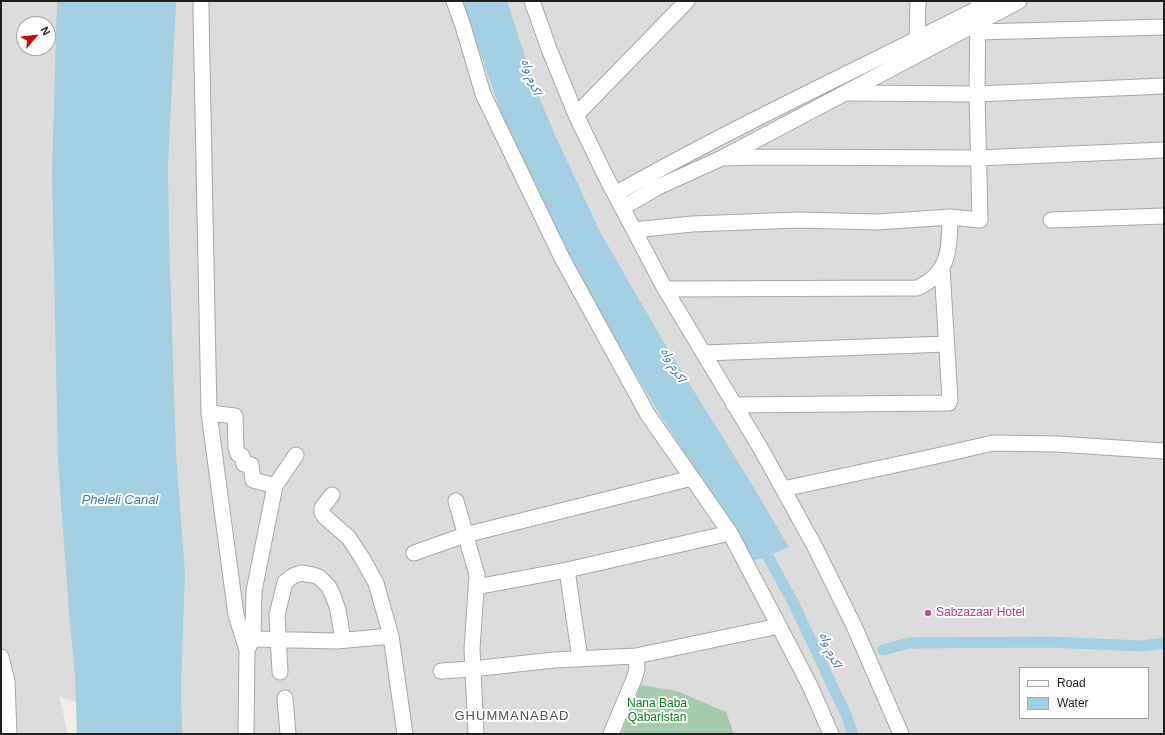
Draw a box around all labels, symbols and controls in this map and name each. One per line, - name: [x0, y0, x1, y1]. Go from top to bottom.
- north arrow: [16, 16, 56, 56]
- text: N: [39, 25, 53, 37]
- water label: اکرم واہ: [517, 57, 545, 97]
- water label: اکرم واہ: [657, 345, 689, 385]
- water label: Pheleli Canal: [82, 492, 158, 508]
- place label: Sabzazaar Hotel: [936, 606, 1025, 620]
- marker: Sabzazaar Hotel: [923, 608, 933, 618]
- water label: اکرم واہ: [815, 630, 845, 670]
- legend: [1019, 667, 1149, 719]
- text: Road: [1057, 676, 1086, 690]
- text: Water: [1057, 696, 1089, 710]
- park label: Nana Baba Qabaristan: [627, 697, 687, 725]
- district label: GHUMMANABAD: [454, 708, 570, 724]

